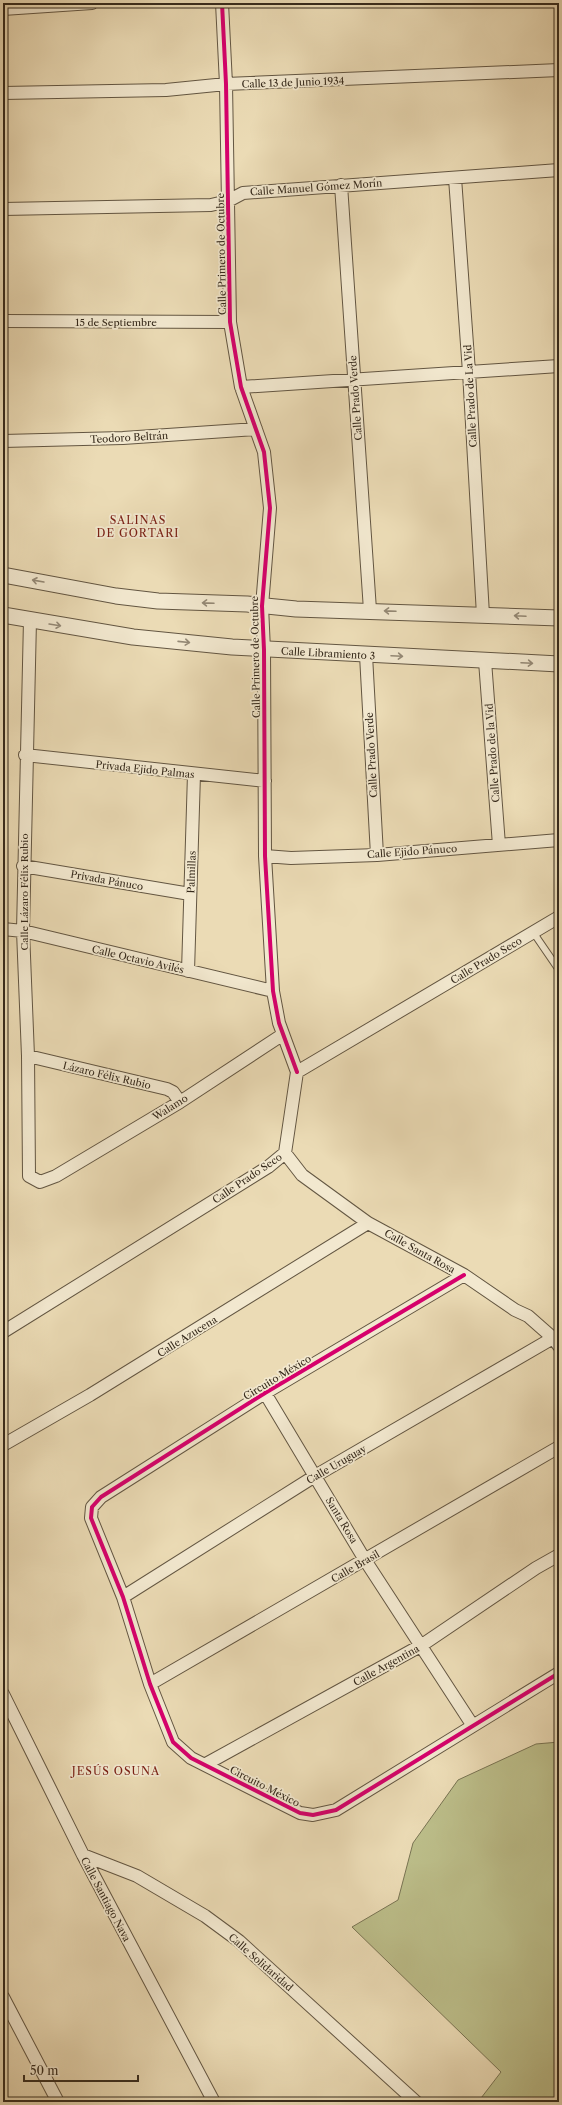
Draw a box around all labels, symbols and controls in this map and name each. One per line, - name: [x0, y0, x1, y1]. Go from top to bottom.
- street label: Calle 13 de Junio 1934: [241, 74, 345, 91]
- street label: Calle Manuel Gómez Morín: [249, 176, 383, 199]
- street label: Calle Primero de Octubre: [214, 192, 229, 315]
- street label: 15 de Septiembre: [75, 316, 157, 329]
- street label: Calle Prado de La Vid: [461, 344, 480, 448]
- street label: Calle Prado Verde: [346, 355, 365, 441]
- street label: Teodoro Beltrán: [90, 429, 169, 446]
- district label: SALINAS DE GORTARI: [97, 513, 179, 540]
- one-way arrow: [32, 577, 45, 585]
- street label: Calle Primero de Octubre: [248, 595, 263, 718]
- one-way arrow: [202, 599, 215, 606]
- one-way arrow: [384, 607, 397, 615]
- one-way arrow: [514, 613, 527, 620]
- one-way arrow: [48, 621, 61, 629]
- one-way arrow: [177, 639, 190, 646]
- street label: Calle Libramiento 3: [281, 645, 375, 662]
- one-way arrow: [390, 653, 403, 660]
- one-way arrow: [520, 659, 533, 667]
- street label: Calle Prado de la Vid: [483, 703, 502, 803]
- street label: Calle Prado Verde: [363, 712, 380, 798]
- street label: Privada Ejido Palmas: [95, 758, 195, 781]
- street label: Calle Lázaro Félix Rubio: [18, 833, 31, 951]
- street label: Calle Ejido Pánuco: [366, 842, 458, 861]
- street label: Palmillas: [184, 850, 199, 894]
- street label: Privada Pánuco: [70, 868, 144, 893]
- street label: Calle Prado Seco: [448, 934, 524, 987]
- street label: Calle Octavio Avilés: [90, 943, 185, 976]
- street label: Lázaro Félix Rubio: [62, 1059, 152, 1092]
- street label: Walamo: [149, 1092, 190, 1124]
- street label: Calle Prado Seco: [210, 1150, 285, 1206]
- street label: Calle Santa Rosa: [382, 1227, 458, 1277]
- street label: Calle Azucena: [155, 1313, 220, 1360]
- street label: Circuito México: [241, 1352, 314, 1403]
- street label: Calle Uruguay: [304, 1442, 369, 1487]
- street label: Santa Rosa: [323, 1495, 361, 1546]
- street label: Calle Brasil: [329, 1547, 382, 1586]
- street label: Calle Argentina: [351, 1642, 422, 1689]
- street label: Circuito México: [228, 1763, 302, 1810]
- district label: JESÚS OSUNA: [70, 1764, 160, 1778]
- street label: Calle Santiago Nava: [78, 1855, 134, 1944]
- street label: Calle Solidaridad: [226, 1931, 296, 1994]
- scale bar: [24, 2057, 138, 2083]
- text: 50 m: [30, 2063, 59, 2078]

